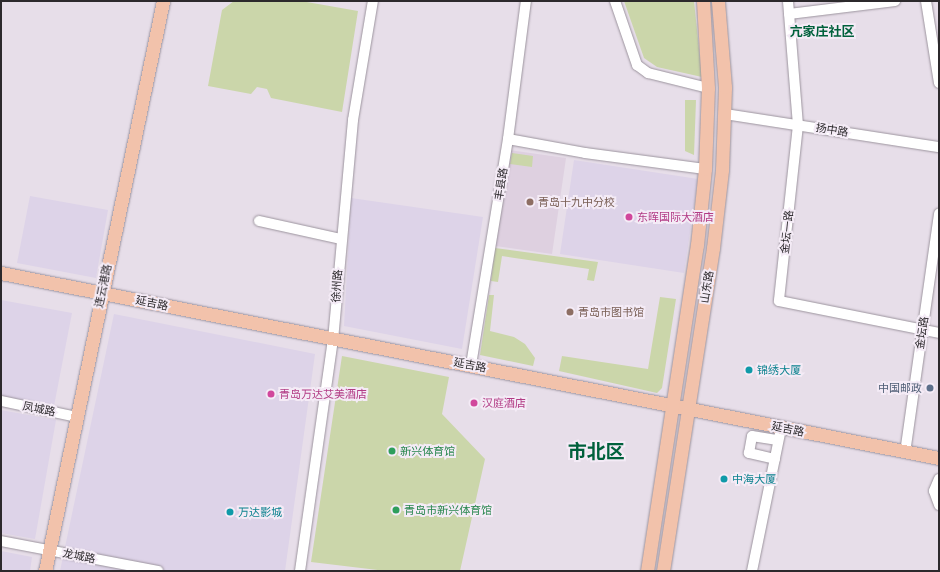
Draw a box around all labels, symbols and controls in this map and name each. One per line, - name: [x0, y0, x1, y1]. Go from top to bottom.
- district label: 亢家庄社区: [790, 23, 854, 39]
- street label: 扬中路: [815, 121, 849, 139]
- street label: 丰县路: [492, 167, 510, 201]
- place label: 青岛十九中分校: [538, 195, 615, 209]
- marker: 青岛十九中分校: [525, 197, 535, 207]
- street label: 金坛一路: [778, 209, 796, 255]
- place label: 东晖国际大酒店: [637, 210, 714, 224]
- marker: 东晖国际大酒店: [624, 212, 634, 222]
- street label: 连云港路: [92, 263, 114, 309]
- street label: 徐州路: [329, 269, 345, 303]
- street label: 山东路: [698, 270, 716, 304]
- street label: 延吉路: [134, 293, 170, 313]
- place label: 青岛市图书馆: [578, 305, 644, 319]
- marker: 青岛市图书馆: [565, 307, 575, 317]
- street label: 金坛路: [913, 316, 931, 350]
- street label: 延吉路: [453, 355, 487, 375]
- place label: 锦绣大厦: [757, 363, 801, 377]
- marker: 锦绣大厦: [744, 365, 754, 375]
- place label: 中国邮政: [878, 381, 922, 395]
- marker: 中国邮政: [925, 383, 935, 393]
- place label: 青岛万达艾美酒店: [279, 387, 367, 401]
- marker: 青岛万达艾美酒店: [266, 389, 276, 399]
- place label: 汉庭酒店: [482, 396, 526, 410]
- marker: 汉庭酒店: [469, 398, 479, 408]
- street label: 凤城路: [22, 399, 56, 419]
- street label: 延吉路: [770, 419, 806, 439]
- district label: 市北区: [568, 440, 624, 462]
- place label: 新兴体育馆: [400, 444, 455, 458]
- marker: 新兴体育馆: [387, 446, 397, 456]
- place label: 中海大厦: [732, 472, 776, 486]
- marker: 中海大厦: [719, 474, 729, 484]
- place label: 青岛市新兴体育馆: [404, 503, 492, 517]
- place label: 万达影城: [238, 505, 282, 519]
- marker: 青岛市新兴体育馆: [391, 505, 401, 515]
- marker: 万达影城: [225, 507, 235, 517]
- street label: 龙城路: [62, 546, 96, 566]

